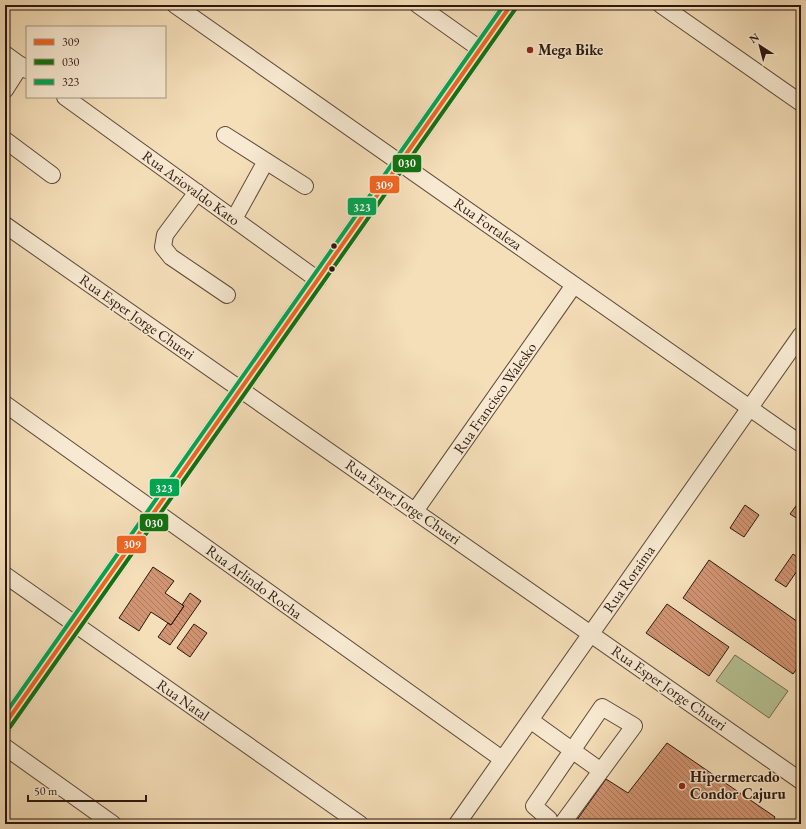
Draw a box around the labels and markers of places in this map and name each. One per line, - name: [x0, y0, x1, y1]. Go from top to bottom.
- place label: Mega Bike: [538, 40, 603, 59]
- marker: Mega Bike: [525, 45, 535, 55]
- unlabelled marker: [329, 241, 339, 251]
- unlabelled marker: [327, 264, 337, 274]
- place label: Hipermercado Condor Cajuru: [690, 767, 786, 803]
- marker: Hipermercado Condor Cajuru: [677, 781, 687, 791]

